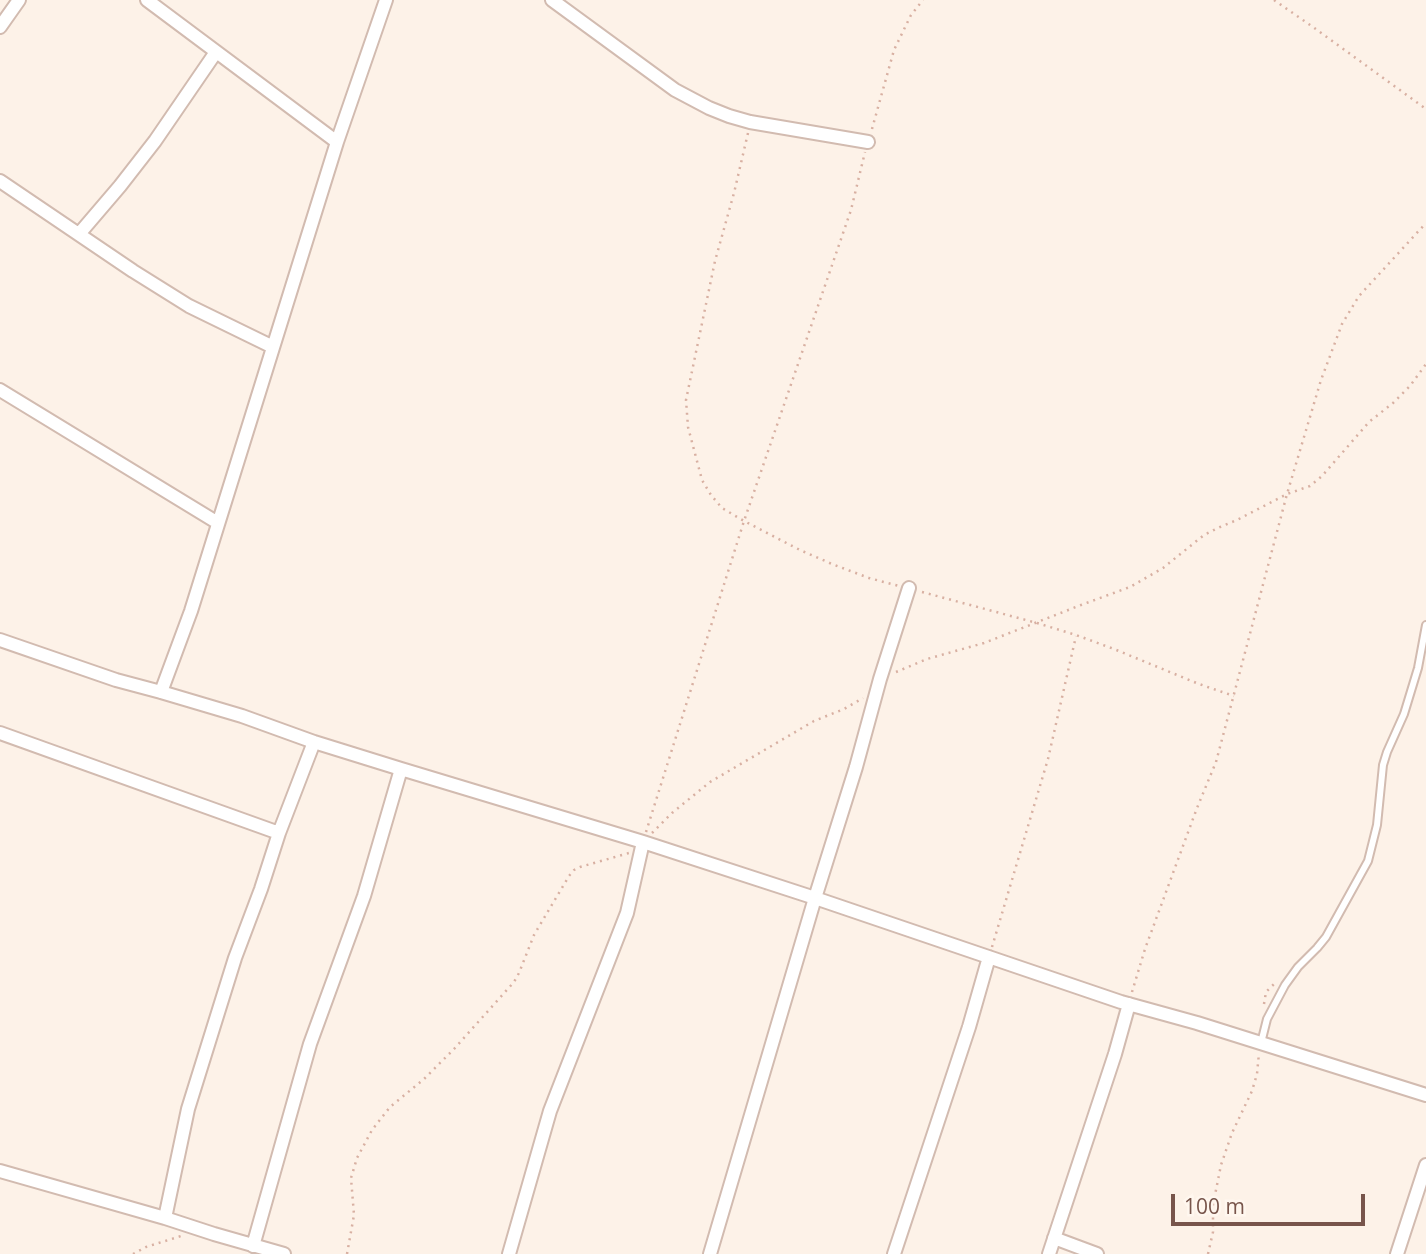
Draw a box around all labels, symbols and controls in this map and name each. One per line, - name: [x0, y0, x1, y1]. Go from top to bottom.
- scale bar: [1174, 1180, 1368, 1224]
- text: 100 m: [1184, 1192, 1245, 1220]

